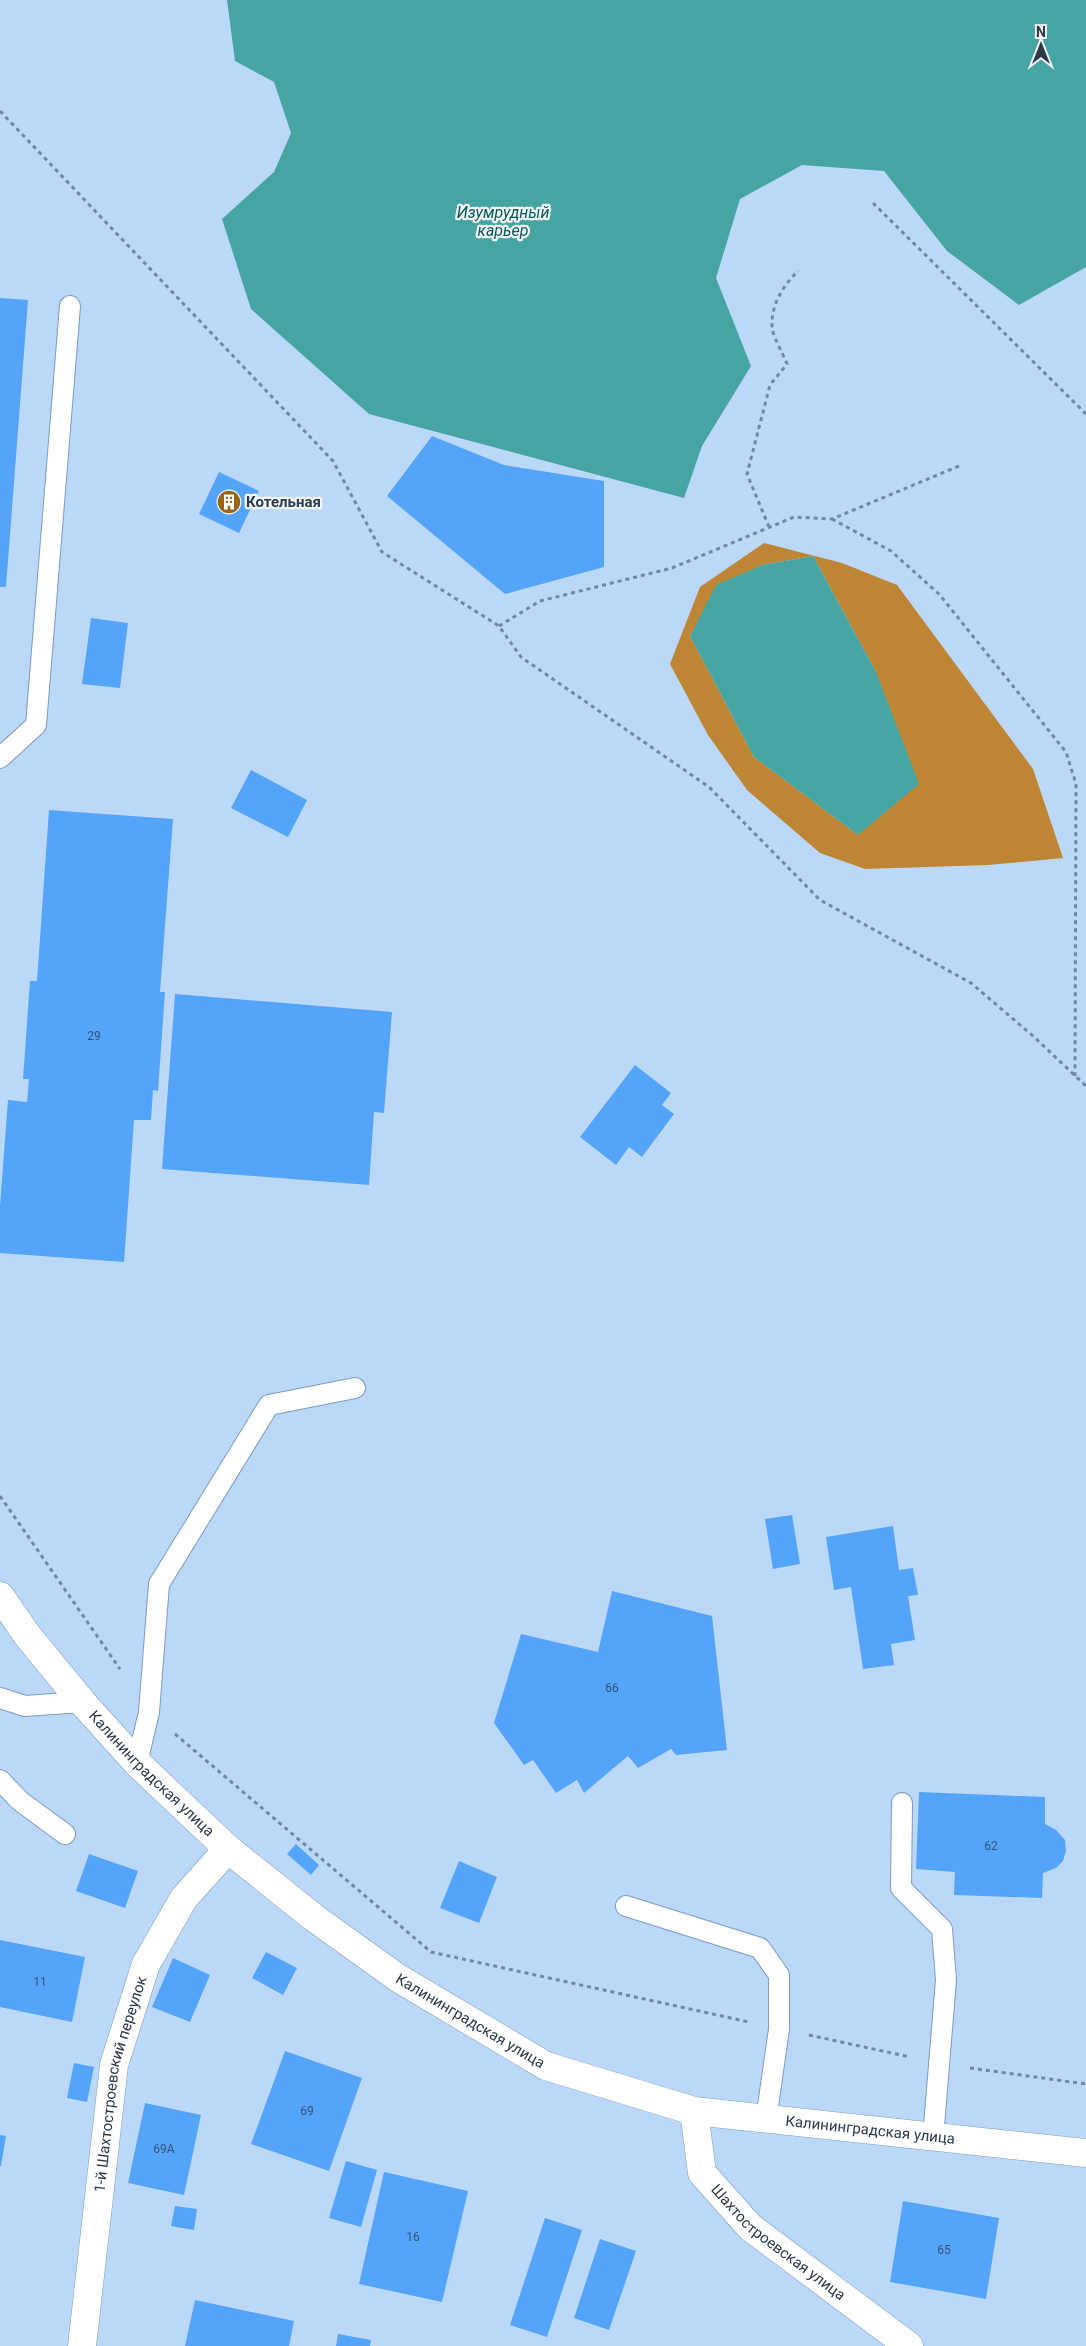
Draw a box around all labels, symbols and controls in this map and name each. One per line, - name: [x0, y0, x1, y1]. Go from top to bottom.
- north arrow: [1016, 20, 1066, 70]
- text: N: [1036, 24, 1046, 40]
- water label: Изумрудный карьер: [457, 203, 549, 240]
- building icon: Котельная: [216, 489, 242, 515]
- place label: Котельная: [246, 493, 321, 511]
- house number: 29: [87, 1029, 101, 1043]
- house number: 66: [605, 1681, 619, 1695]
- street label: Калининградская улица: [85, 1707, 218, 1840]
- house number: 62: [984, 1839, 998, 1853]
- street label: Калининградская улица: [392, 1970, 548, 2072]
- street label: 1-й Шахтостроевский переулок: [91, 1974, 151, 2194]
- house number: 11: [33, 1975, 47, 1989]
- house number: 69: [300, 2104, 314, 2118]
- street label: Калининградская улица: [784, 2112, 956, 2148]
- house number: 69А: [153, 2142, 175, 2156]
- street label: Шахтостроевская улица: [707, 2180, 849, 2304]
- house number: 16: [406, 2230, 420, 2244]
- house number: 65: [937, 2243, 951, 2257]

